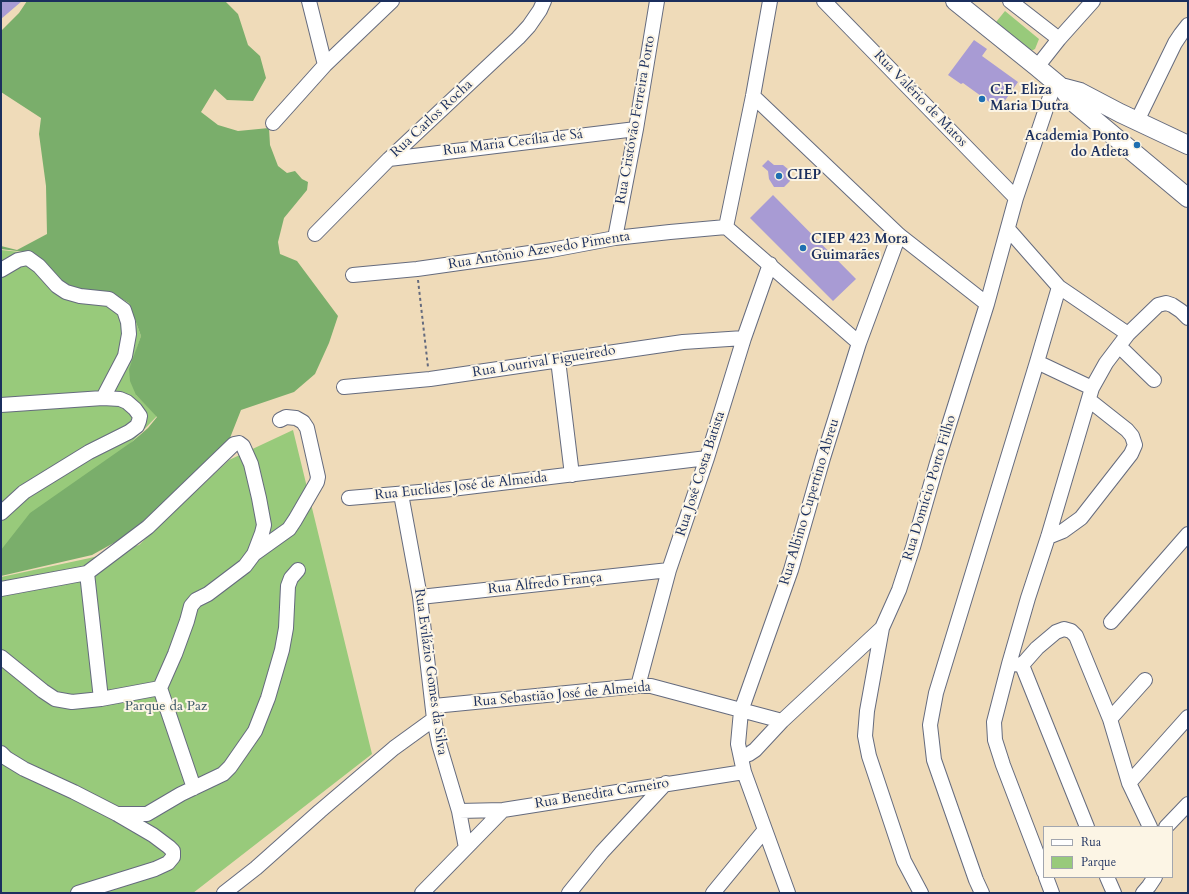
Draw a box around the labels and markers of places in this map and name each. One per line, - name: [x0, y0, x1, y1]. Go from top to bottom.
- place label: C.E. Eliza Maria Dutra: [990, 83, 1069, 116]
- marker: C.E. Eliza Maria Dutra: [977, 94, 987, 104]
- place label: Academia Ponto do Atleta: [1025, 129, 1129, 162]
- marker: Academia Ponto do Atleta: [1132, 140, 1142, 150]
- place label: CIEP: [787, 168, 821, 184]
- marker: CIEP: [774, 171, 784, 181]
- place label: CIEP 423 Mora Guimarães: [811, 232, 908, 264]
- marker: CIEP 423 Mora Guimarães: [798, 243, 808, 253]

